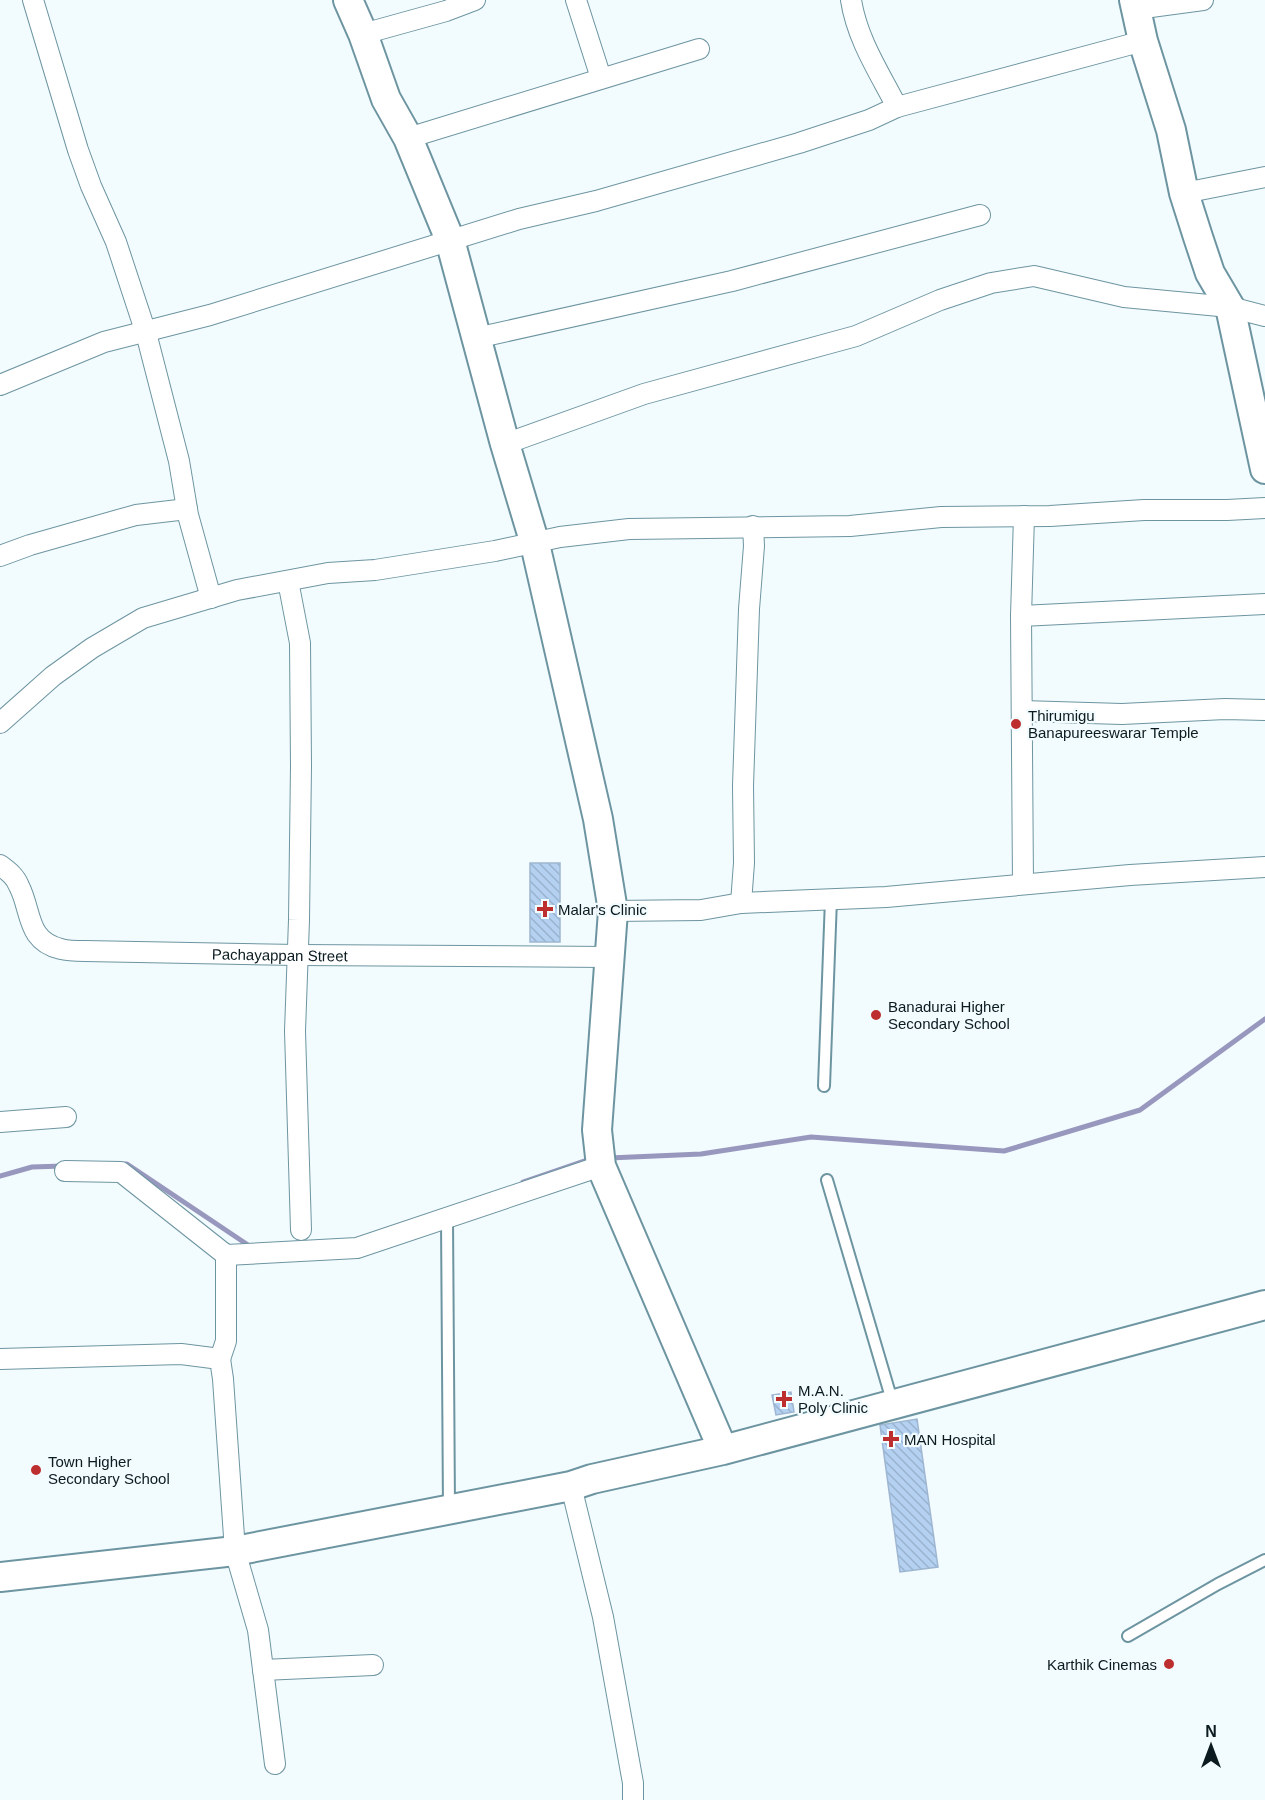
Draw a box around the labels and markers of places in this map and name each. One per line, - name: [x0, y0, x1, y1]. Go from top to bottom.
- place label: Thirumigu Banapureeswarar Temple: [1028, 707, 1199, 741]
- marker: Thirumigu Banapureeswarar Temple: [1009, 717, 1023, 731]
- marker: Malar's Clinic: [536, 900, 554, 918]
- place label: Malar's Clinic: [558, 901, 647, 918]
- place label: Banadurai Higher Secondary School: [888, 998, 1010, 1032]
- marker: Banadurai Higher Secondary School: [869, 1008, 883, 1022]
- place label: M.A.N. Poly Clinic: [798, 1382, 869, 1416]
- marker: M.A.N. Poly Clinic: [775, 1390, 793, 1408]
- marker: MAN Hospital: [882, 1430, 900, 1448]
- place label: MAN Hospital: [904, 1431, 996, 1448]
- place label: Town Higher Secondary School: [48, 1453, 170, 1487]
- marker: Town Higher Secondary School: [29, 1463, 43, 1477]
- place label: Karthik Cinemas: [1047, 1656, 1157, 1673]
- marker: Karthik Cinemas: [1162, 1657, 1176, 1671]

